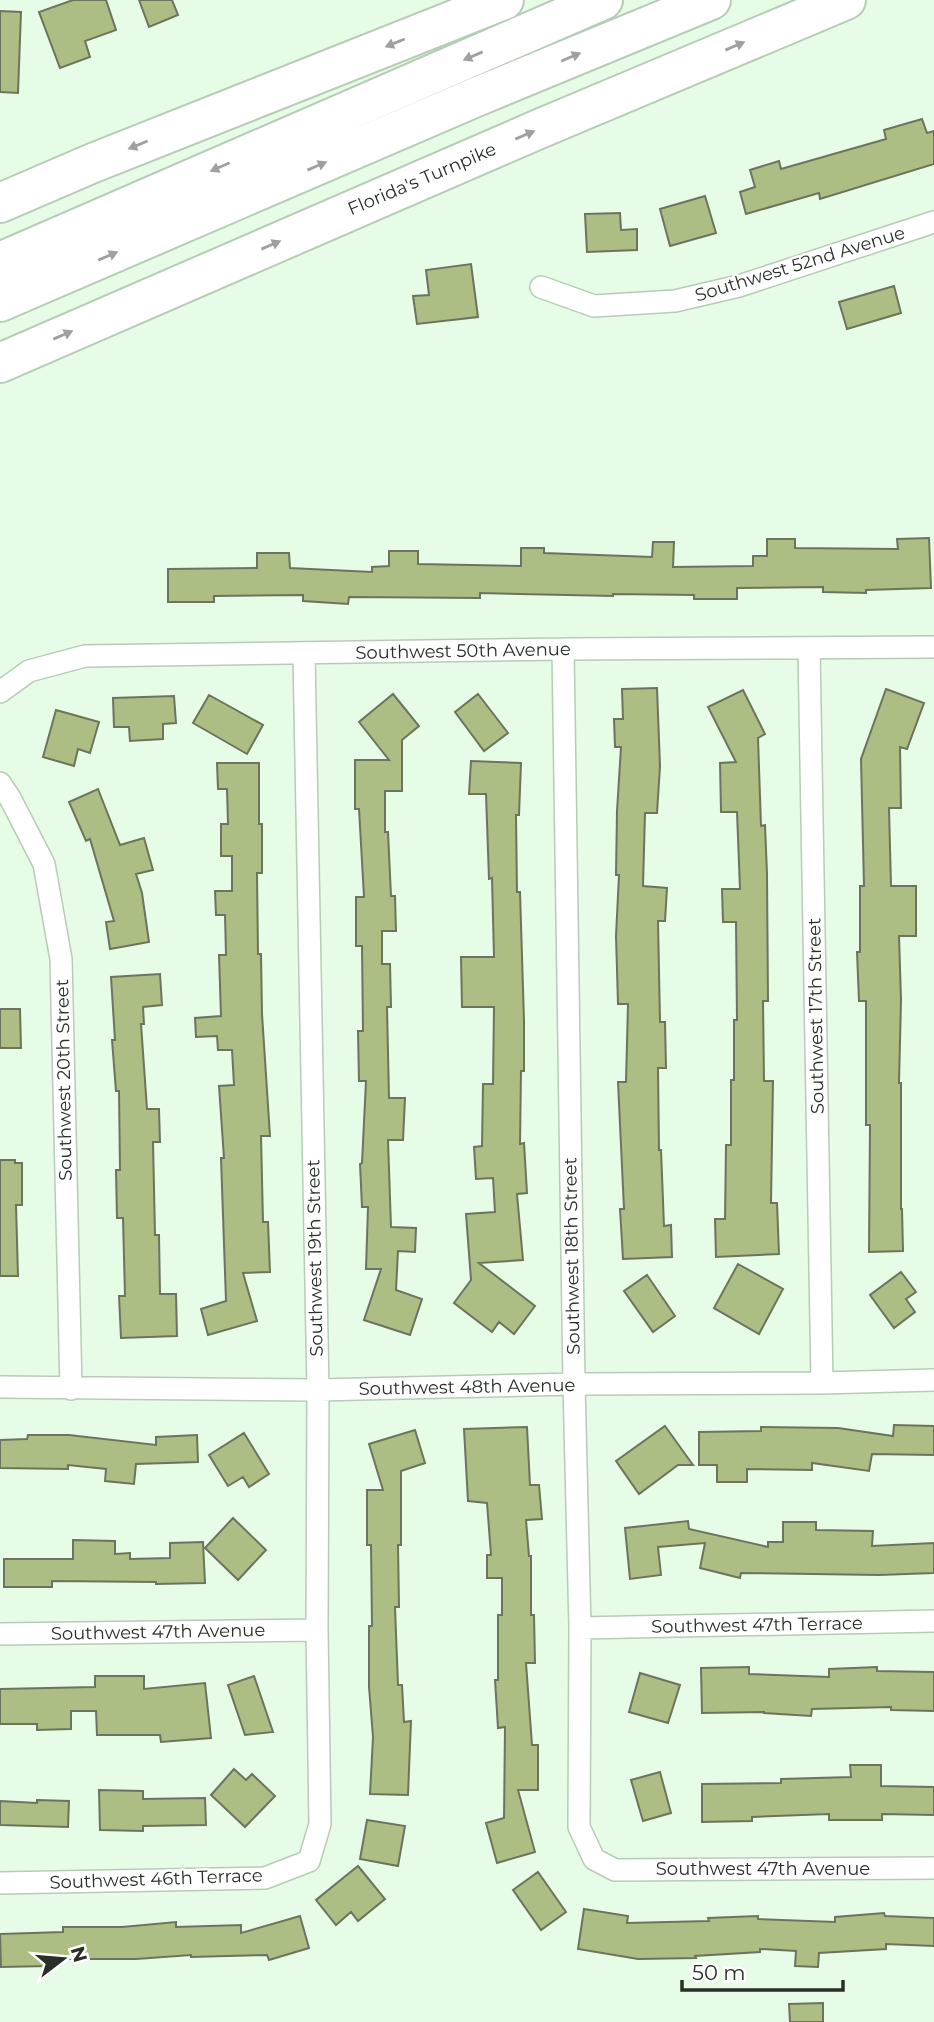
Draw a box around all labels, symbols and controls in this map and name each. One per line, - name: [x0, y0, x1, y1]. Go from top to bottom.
- one-way arrow: [384, 38, 405, 49]
- one-way arrow: [724, 41, 745, 52]
- one-way arrow: [463, 51, 484, 62]
- one-way arrow: [561, 52, 582, 63]
- one-way arrow: [515, 129, 535, 141]
- street label: Florida's Turnpike: [344, 138, 500, 220]
- one-way arrow: [127, 139, 148, 150]
- one-way arrow: [306, 160, 327, 171]
- one-way arrow: [210, 161, 230, 173]
- street label: Southwest 52nd Avenue: [692, 222, 908, 306]
- one-way arrow: [261, 239, 282, 250]
- one-way arrow: [97, 250, 118, 261]
- one-way arrow: [52, 329, 73, 340]
- street label: Southwest 50th Avenue: [355, 638, 571, 664]
- street label: Southwest 17th Street: [803, 918, 829, 1114]
- street label: Southwest 20th Street: [51, 979, 77, 1181]
- street label: Southwest 18th Street: [559, 1157, 585, 1355]
- street label: Southwest 19th Street: [302, 1159, 328, 1357]
- street label: Southwest 48th Avenue: [358, 1374, 576, 1400]
- street label: Southwest 47th Terrace: [651, 1612, 863, 1638]
- street label: Southwest 47th Avenue: [51, 1619, 266, 1645]
- street label: Southwest 47th Avenue: [656, 1858, 870, 1880]
- street label: Southwest 46th Terrace: [49, 1864, 263, 1894]
- north arrow: [28, 1924, 98, 1994]
- text: N: [66, 1944, 92, 1965]
- scale bar: [682, 1948, 843, 1992]
- text: 50 m: [692, 1960, 746, 1985]

